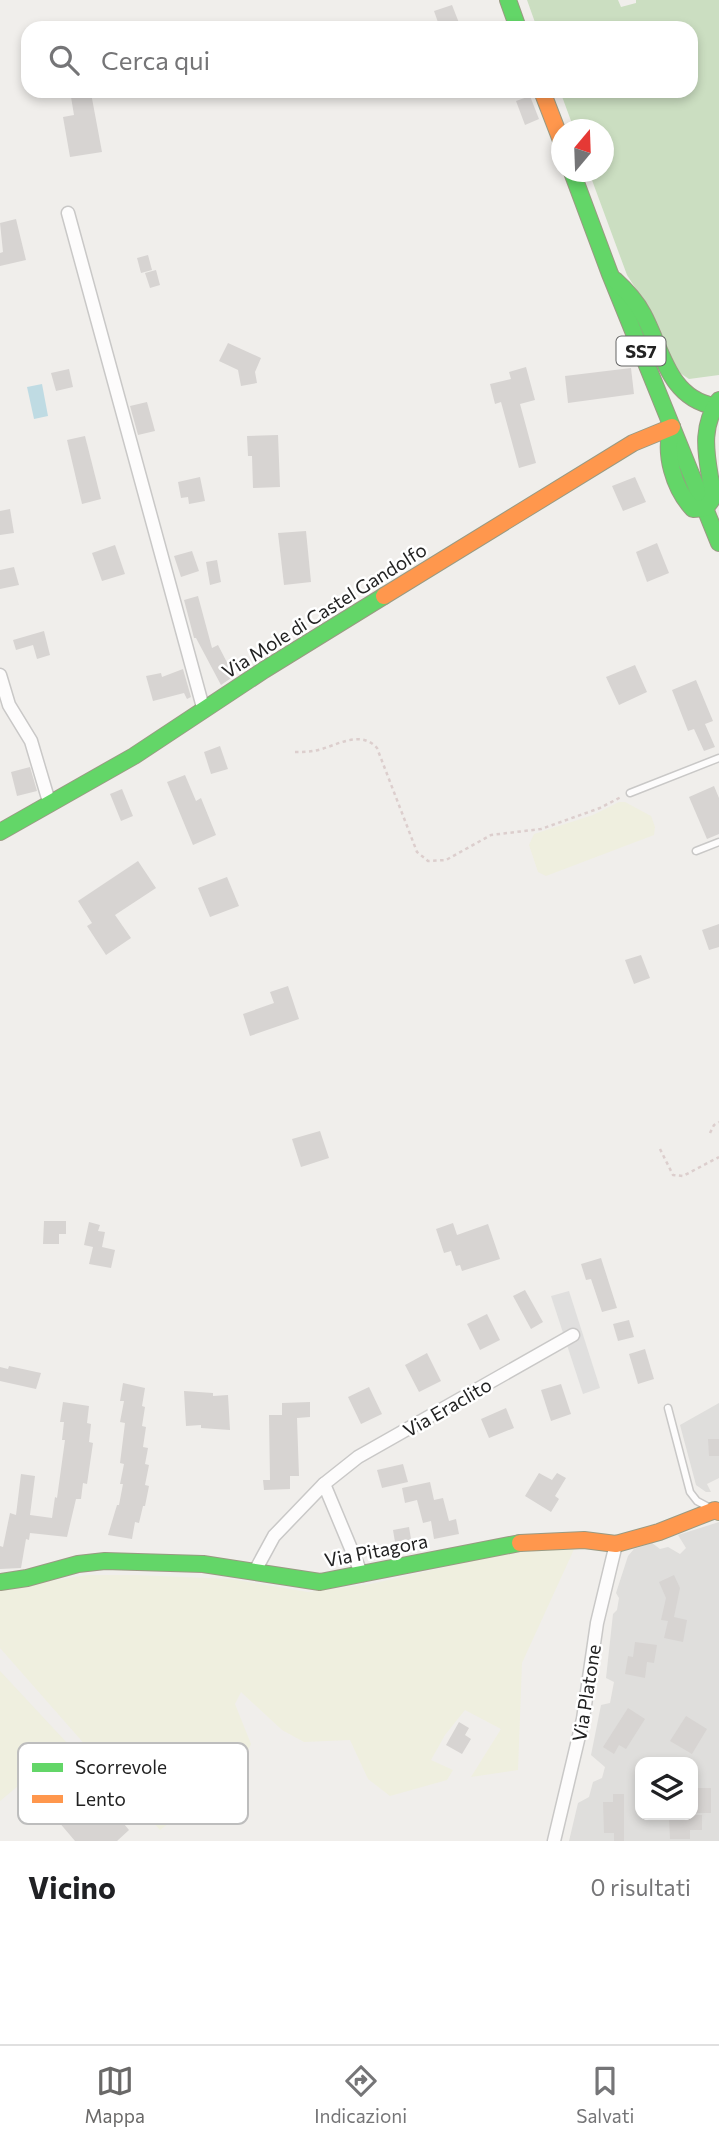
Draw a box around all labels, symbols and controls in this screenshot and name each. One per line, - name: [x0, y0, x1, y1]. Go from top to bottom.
- search box: [21, 21, 698, 98]
- icon: search: [45, 41, 83, 79]
- text: Cerca qui: [101, 44, 210, 75]
- north arrow: [551, 119, 614, 182]
- road number: SS7: [616, 337, 666, 366]
- street label: Via Mole di Castel Gandolfo: [217, 537, 431, 683]
- street label: Via Eraclito: [399, 1372, 495, 1442]
- street label: Via Pitagora: [322, 1529, 430, 1571]
- street label: Via Platone: [567, 1643, 605, 1743]
- legend: [18, 1743, 248, 1824]
- text: Scorrevole: [75, 1755, 167, 1778]
- map controls: [635, 1757, 698, 1820]
- button: layers: [635, 1757, 698, 1820]
- text: Lento: [75, 1787, 126, 1810]
- text: Vicino: [28, 1868, 116, 1905]
- text: 0 risultati: [591, 1873, 691, 1901]
- tab: Mappa: [85, 2062, 145, 2127]
- tab: Indicazioni: [314, 2062, 407, 2127]
- tab: Salvati: [576, 2062, 634, 2127]

